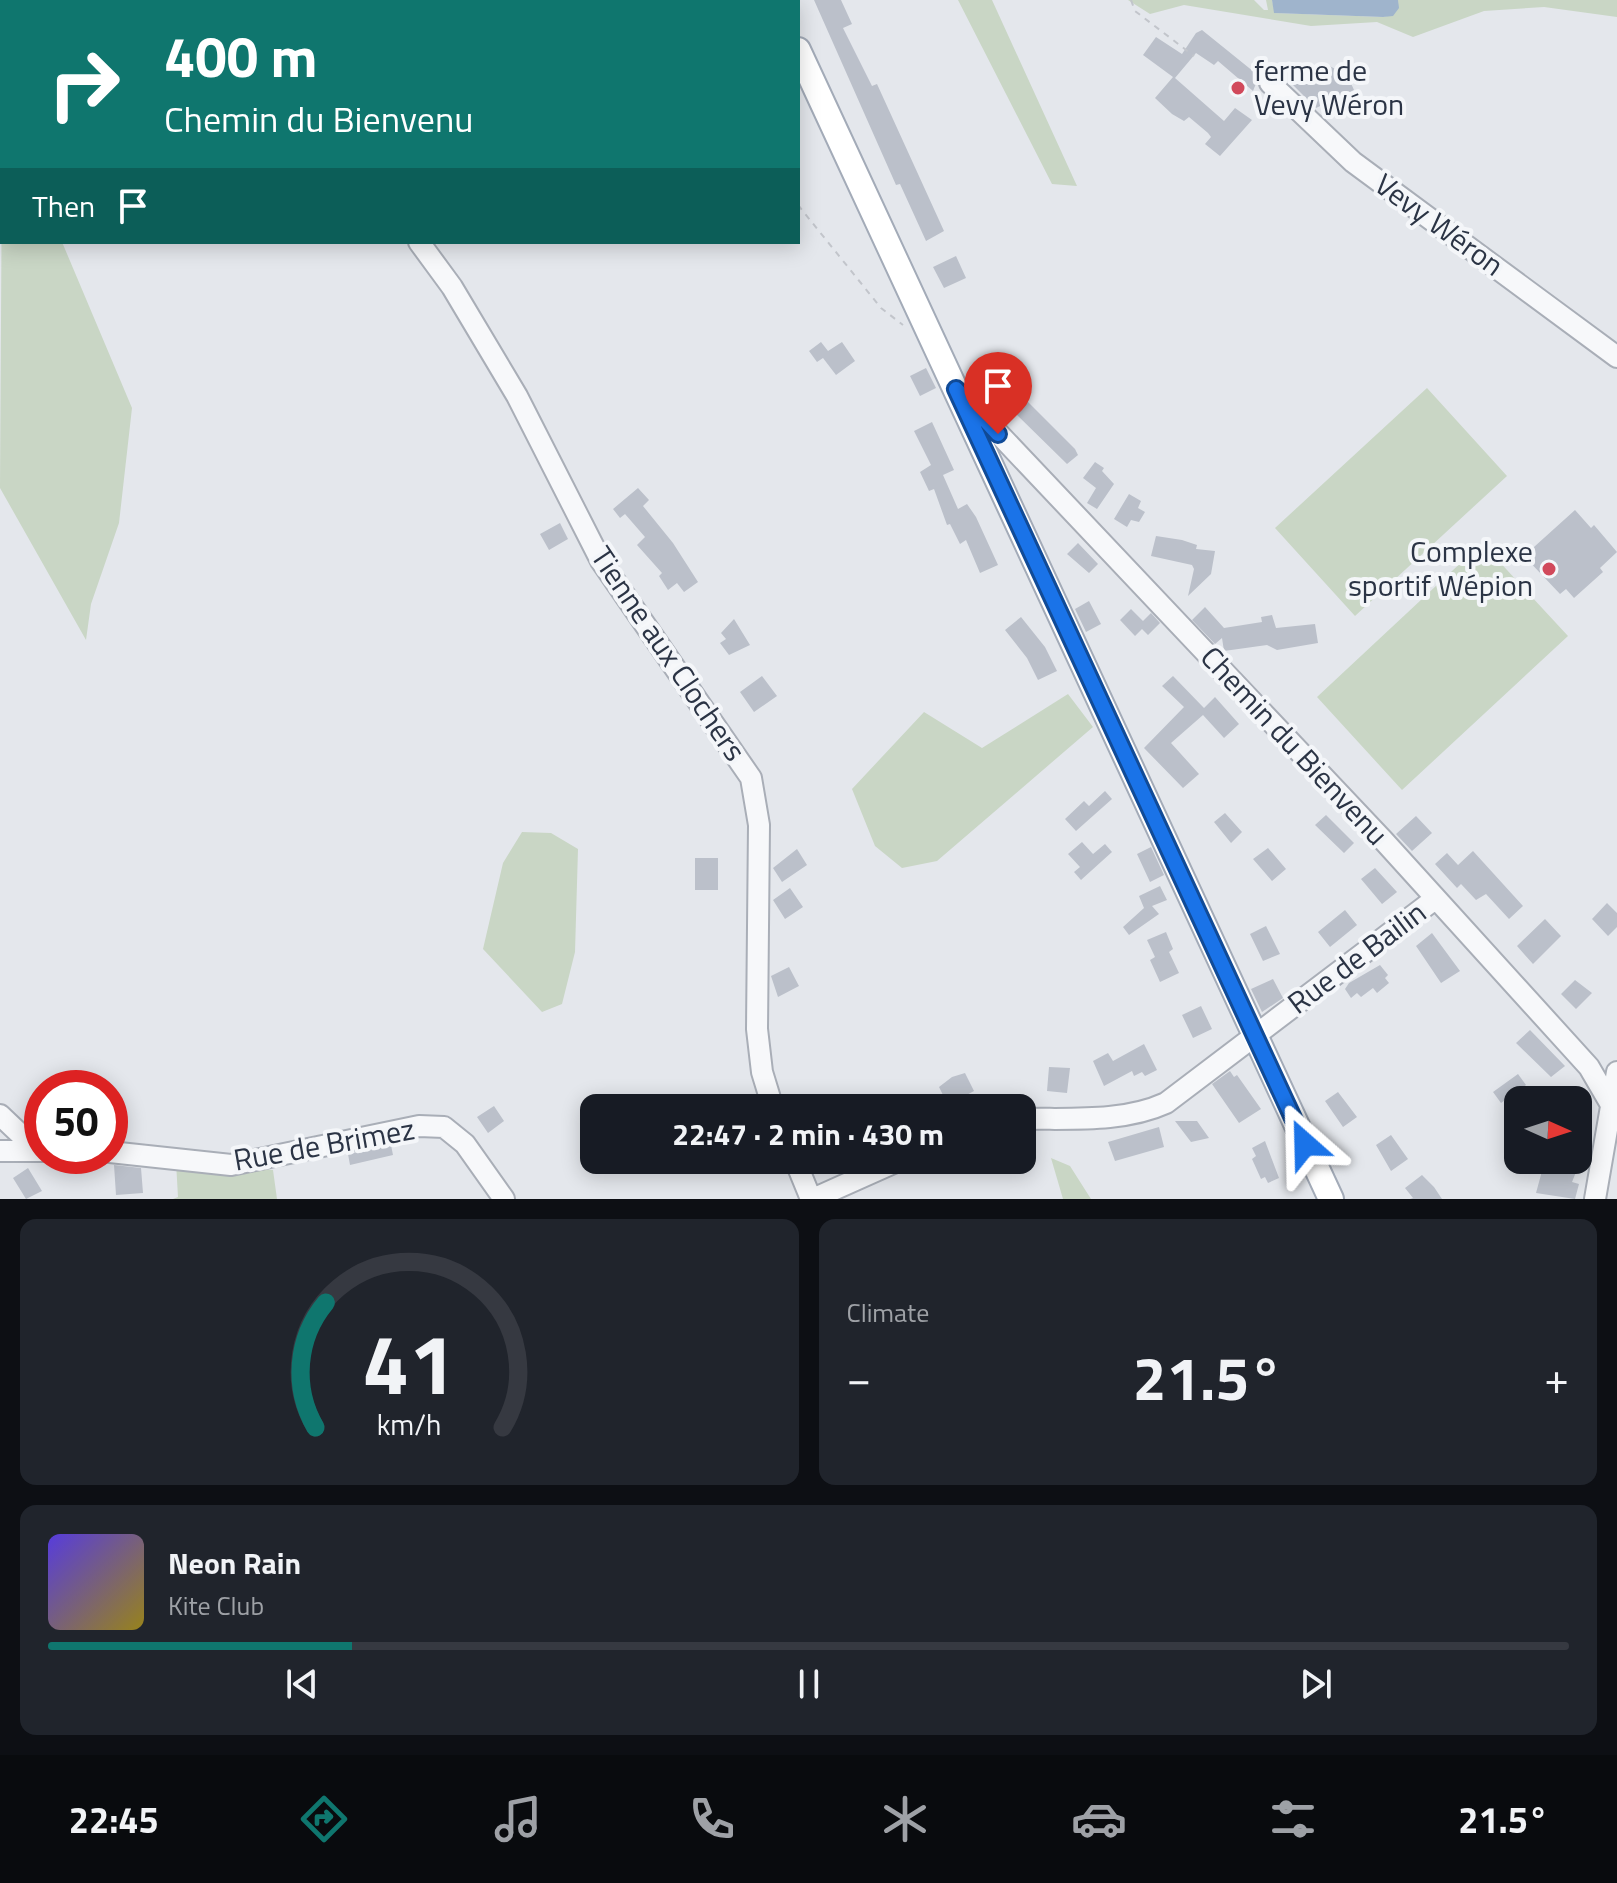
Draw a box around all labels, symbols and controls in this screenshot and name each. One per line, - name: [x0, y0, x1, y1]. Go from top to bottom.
- text: 400 m: [164, 14, 317, 99]
- icon: right: [32, 32, 136, 136]
- place label: ferme de Vevy Wéron: [1254, 47, 1404, 127]
- marker: ferme de Vevy Wéron: [1229, 79, 1247, 97]
- text: Chemin du Bienvenu: [164, 91, 473, 146]
- street label: Vevy Wéron: [1365, 161, 1514, 287]
- text: Then: [32, 183, 95, 229]
- icon: arrive: [111, 184, 155, 228]
- pin: [964, 352, 1032, 434]
- icon: arrive: [976, 364, 1020, 408]
- place label: Complexe sportif Wépion: [1348, 528, 1533, 608]
- street label: Tienne aux Clochers: [580, 537, 758, 770]
- marker: Complexe sportif Wépion: [1540, 560, 1558, 578]
- street label: Chemin du Bienvenu: [1190, 635, 1399, 855]
- street label: Rue de Bailin: [1277, 890, 1435, 1025]
- speed limit sign: 50: [24, 1070, 128, 1174]
- north arrow: [1504, 1086, 1592, 1174]
- map controls: [1504, 1086, 1592, 1174]
- position arrow: [1263, 1102, 1347, 1186]
- street label: Rue de Brimez: [230, 1105, 418, 1183]
- text: 22:47 · 2 min · 430 m: [672, 1111, 944, 1157]
- text: Climate: [847, 1293, 929, 1332]
- text: 41: [363, 1300, 456, 1426]
- text: 21.5°: [1133, 1332, 1283, 1423]
- text: −: [847, 1344, 871, 1411]
- text: +: [1544, 1344, 1569, 1411]
- text: km/h: [377, 1403, 442, 1446]
- text: Neon Rain: [168, 1540, 301, 1586]
- text: Kite Club: [168, 1586, 264, 1625]
- icon: previous: [280, 1662, 324, 1706]
- icon: pause: [787, 1662, 831, 1706]
- icon: next: [1294, 1662, 1338, 1706]
- icon: directions: [296, 1791, 352, 1847]
- icon: music: [490, 1791, 546, 1847]
- icon: phone: [684, 1791, 740, 1847]
- icon: climate: [877, 1791, 933, 1847]
- icon: car: [1071, 1791, 1127, 1847]
- icon: filters: [1265, 1791, 1321, 1847]
- text: 22:45: [69, 1792, 159, 1847]
- text: 21.5°: [1458, 1792, 1548, 1847]

